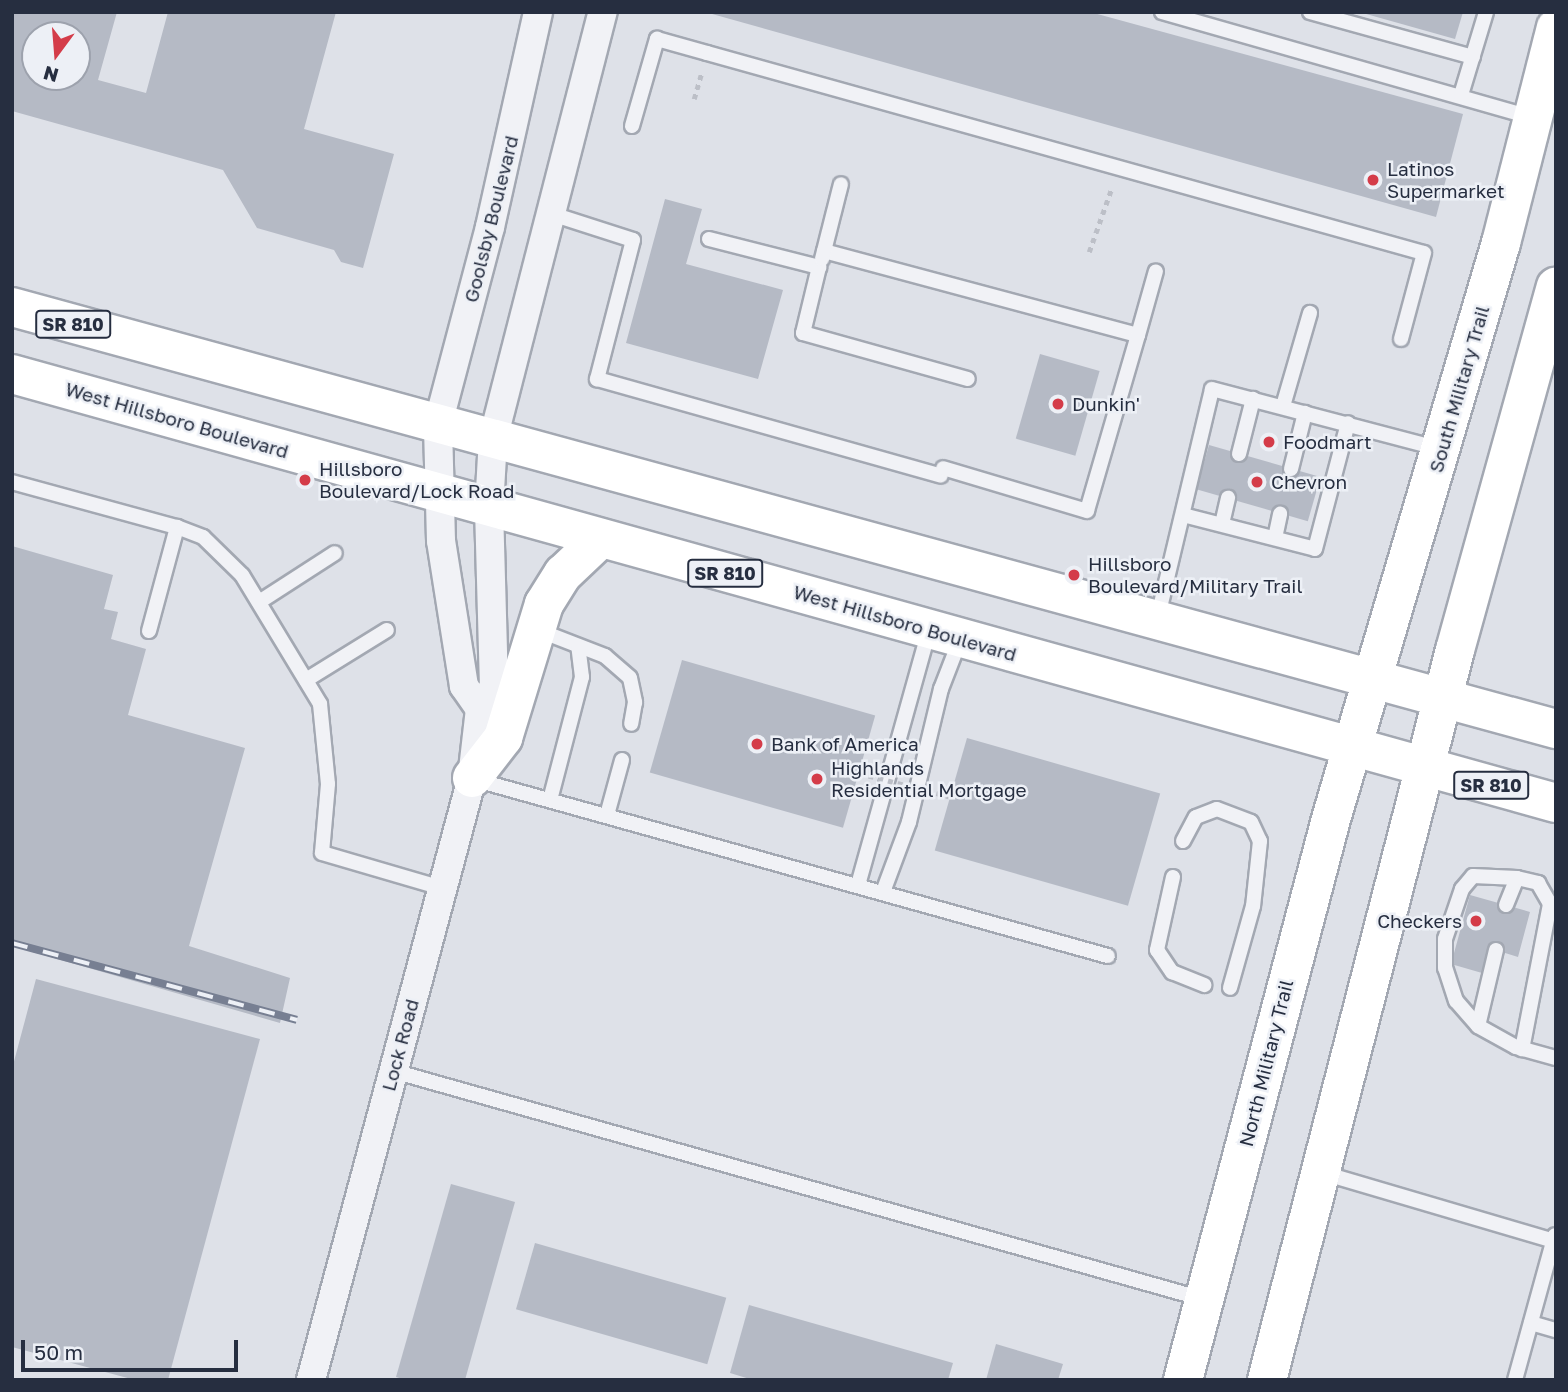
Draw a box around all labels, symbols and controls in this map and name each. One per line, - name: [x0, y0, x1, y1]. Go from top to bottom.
- north arrow: [21, 21, 91, 91]
- text: N: [41, 62, 61, 88]
- street label: Goolsby Boulevard: [459, 133, 523, 305]
- place label: Latinos Supermarket: [1387, 158, 1505, 202]
- marker: Latinos Supermarket: [1365, 172, 1381, 188]
- street label: South Military Trail: [1424, 303, 1494, 475]
- road number: SR 810: [34, 310, 112, 338]
- street label: West Hillsboro Boulevard: [63, 377, 291, 463]
- place label: Dunkin': [1072, 393, 1140, 415]
- marker: Dunkin': [1050, 396, 1066, 412]
- place label: Foodmart: [1283, 431, 1372, 453]
- marker: Foodmart: [1261, 434, 1277, 450]
- place label: Hillsboro Boulevard/Lock Road: [319, 458, 514, 502]
- place label: Chevron: [1271, 471, 1347, 493]
- marker: Hillsboro Boulevard/Lock Road: [297, 472, 313, 488]
- marker: Chevron: [1249, 474, 1265, 490]
- place label: Hillsboro Boulevard/Military Trail: [1088, 553, 1302, 597]
- road number: SR 810: [686, 558, 764, 588]
- marker: Hillsboro Boulevard/Military Trail: [1066, 567, 1082, 583]
- street label: West Hillsboro Boulevard: [791, 580, 1019, 666]
- place label: Bank of America: [771, 733, 919, 755]
- marker: Bank of America: [749, 736, 765, 752]
- place label: Highlands Residential Mortgage: [831, 757, 1027, 801]
- road number: SR 810: [1452, 770, 1530, 800]
- marker: Highlands Residential Mortgage: [809, 771, 825, 787]
- place label: Checkers: [1377, 910, 1462, 932]
- marker: Checkers: [1468, 913, 1484, 929]
- street label: North Military Trail: [1234, 977, 1298, 1149]
- street label: Lock Road: [377, 996, 423, 1094]
- scale bar: [24, 1326, 242, 1370]
- text: 50 m: [34, 1339, 83, 1365]

